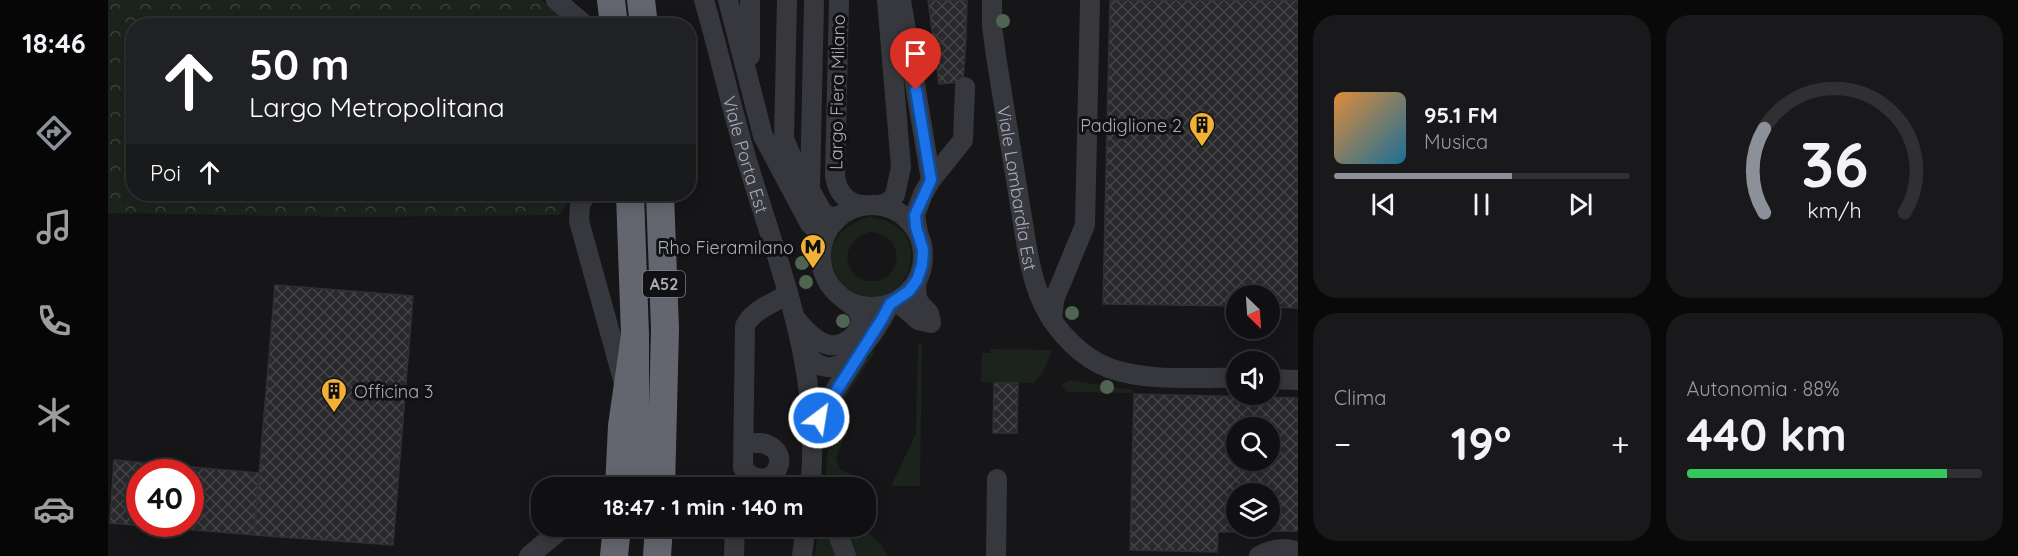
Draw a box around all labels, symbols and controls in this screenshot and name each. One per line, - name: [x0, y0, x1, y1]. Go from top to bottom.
- street label: Largo Fiera Milano: [824, 14, 850, 170]
- text: 18:46: [22, 26, 86, 60]
- pin: [890, 28, 941, 90]
- icon: arrive: [899, 37, 932, 70]
- text: 50 m: [249, 38, 349, 91]
- icon: ahead: [150, 42, 228, 120]
- text: Largo Metropolitana: [249, 90, 505, 124]
- street label: Viale Porta Est: [718, 93, 774, 216]
- text: 95.1 FM: [1424, 101, 1498, 129]
- street label: Viale Lombardia Est: [993, 104, 1043, 273]
- building icon: Padiglione 2: [1187, 110, 1217, 148]
- icon: directions: [33, 112, 75, 154]
- place label: Padiglione 2: [1080, 114, 1182, 137]
- text: 36: [1800, 126, 1868, 204]
- text: Musica: [1424, 129, 1488, 154]
- icon: ahead: [193, 156, 226, 189]
- text: Poi: [150, 159, 181, 187]
- icon: previous: [1367, 188, 1400, 221]
- icon: pause: [1465, 188, 1498, 221]
- icon: next: [1564, 188, 1597, 221]
- text: km/h: [1807, 198, 1861, 224]
- icon: music: [33, 206, 75, 248]
- metro station icon: Rho Fieramilano: [798, 232, 828, 270]
- place label: Rho Fieramilano: [658, 236, 794, 259]
- road number: A52: [643, 271, 685, 297]
- north arrow: [1226, 285, 1280, 339]
- map controls: [1226, 285, 1280, 537]
- icon: phone: [33, 300, 75, 342]
- button: sound: [1226, 351, 1280, 405]
- building icon: Officina 3: [319, 376, 349, 414]
- text: Autonomia · 88%: [1687, 376, 1840, 401]
- place label: Officina 3: [354, 380, 433, 403]
- text: Clima: [1334, 385, 1386, 410]
- position arrow: [787, 386, 851, 450]
- icon: climate: [33, 394, 75, 436]
- text: 440 km: [1687, 406, 1847, 462]
- text: 19°: [1451, 415, 1511, 471]
- button: search: [1226, 417, 1280, 471]
- text: −: [1334, 423, 1351, 464]
- text: +: [1611, 423, 1629, 464]
- speed limit sign: 40: [126, 459, 204, 537]
- button: layers: [1226, 483, 1280, 537]
- icon: car: [33, 488, 75, 530]
- text: 18:47 · 1 min · 140 m: [603, 493, 804, 521]

